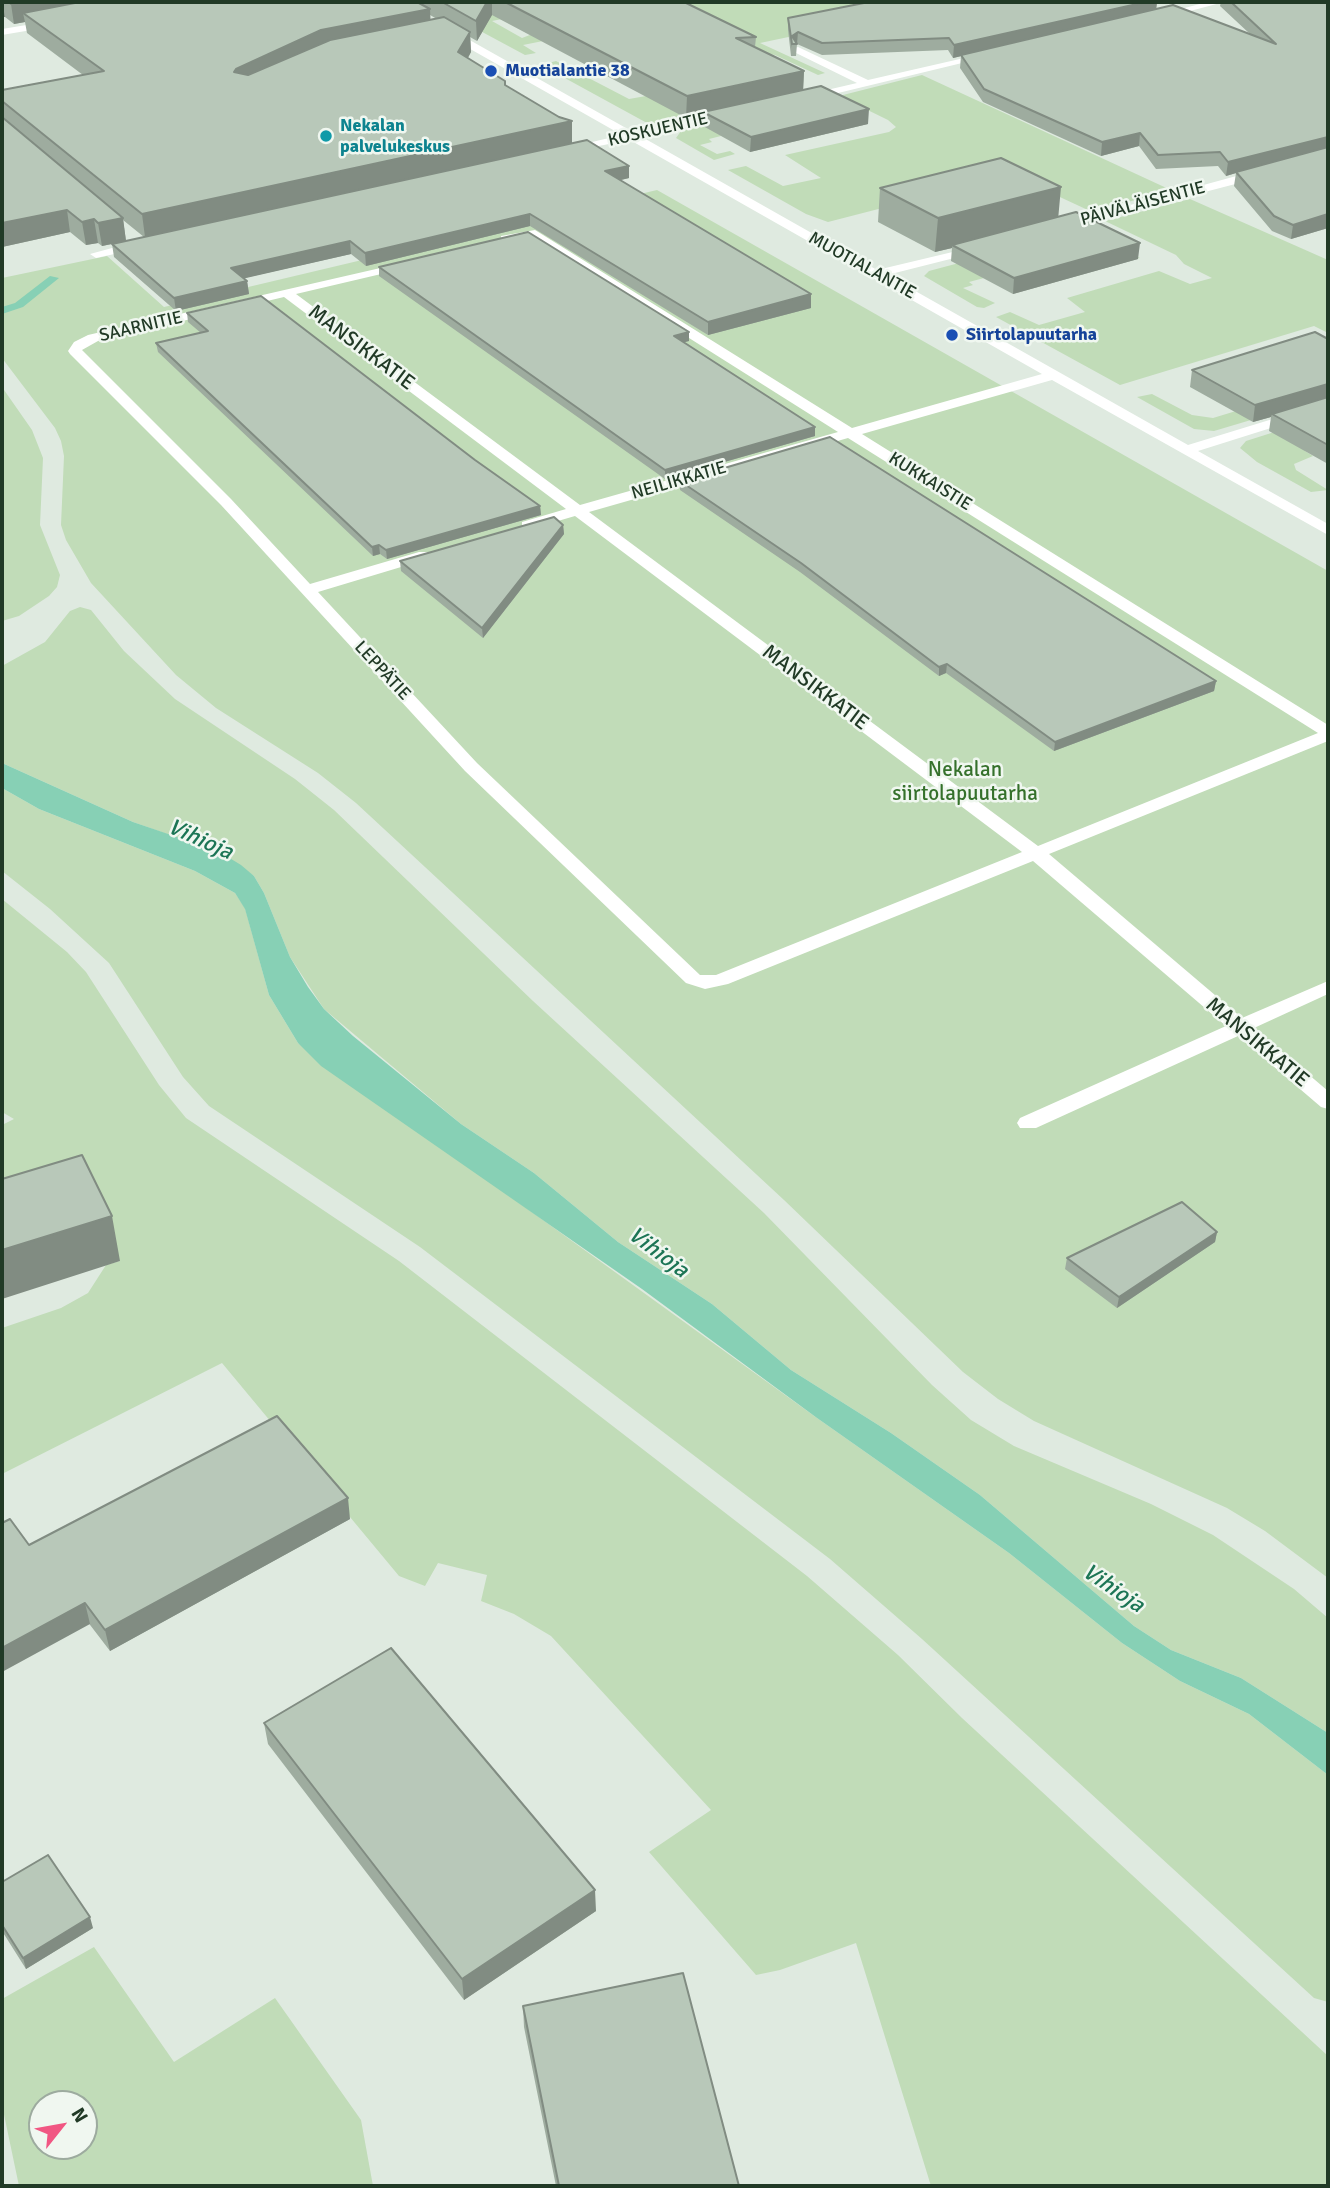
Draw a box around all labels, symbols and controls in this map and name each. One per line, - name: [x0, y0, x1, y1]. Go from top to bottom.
- place label: Muotialantie 38: [505, 60, 630, 82]
- marker: Muotialantie 38: [483, 63, 499, 79]
- street label: KOSKUENTIE: [606, 108, 710, 152]
- place label: Nekalan palvelukeskus: [340, 115, 450, 158]
- marker: Nekalan palvelukeskus: [318, 128, 334, 144]
- street label: PÄIVÄLÄISENTIE: [1078, 177, 1208, 231]
- street label: MUOTIALANTIE: [804, 228, 920, 304]
- street label: MANSIKKATIE: [303, 300, 419, 396]
- street label: SAARNITIE: [97, 307, 185, 347]
- place label: Siirtolapuutarha: [966, 324, 1097, 346]
- marker: Siirtolapuutarha: [944, 327, 960, 343]
- street label: KUKKAISTIE: [884, 448, 976, 516]
- street label: NEILIKKATIE: [629, 457, 729, 505]
- street label: LEPPÄTIE: [349, 637, 415, 705]
- street label: MANSIKKATIE: [757, 640, 873, 736]
- park label: Nekalan siirtolapuutarha: [892, 757, 1038, 807]
- water label: Vihioja: [163, 814, 237, 866]
- street label: MANSIKKATIE: [1200, 993, 1314, 1093]
- water label: Vihioja: [622, 1221, 694, 1285]
- water label: Vihioja: [1077, 1558, 1149, 1620]
- north arrow: [28, 2090, 98, 2160]
- text: N: [66, 2103, 93, 2127]

